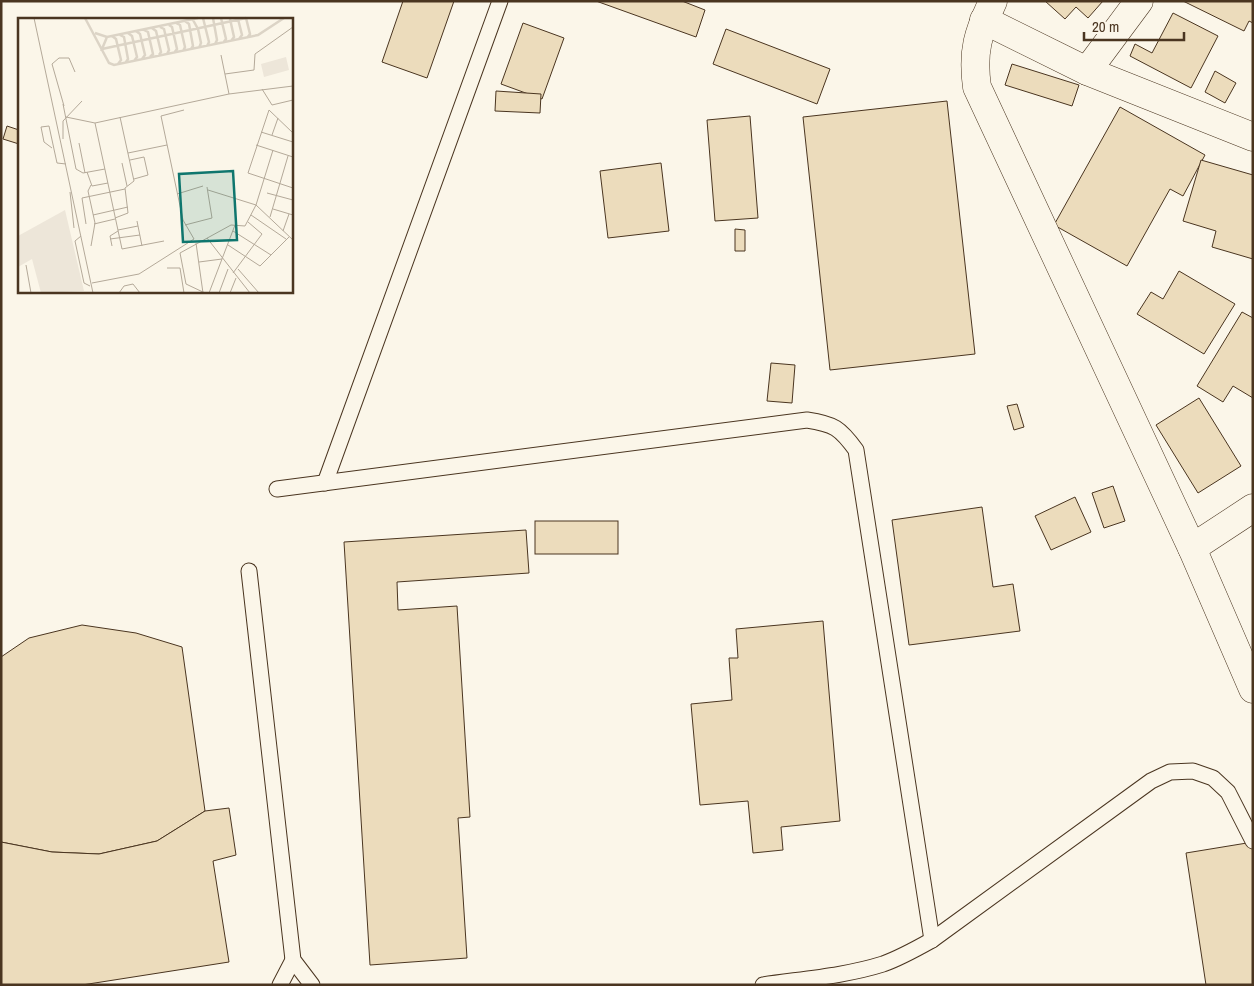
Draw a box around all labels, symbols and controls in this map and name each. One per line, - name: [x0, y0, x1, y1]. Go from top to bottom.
- scale bar: [1084, 10, 1184, 42]
- text: 20 m: [1092, 16, 1119, 37]
- inset map: [18, 18, 292, 292]

